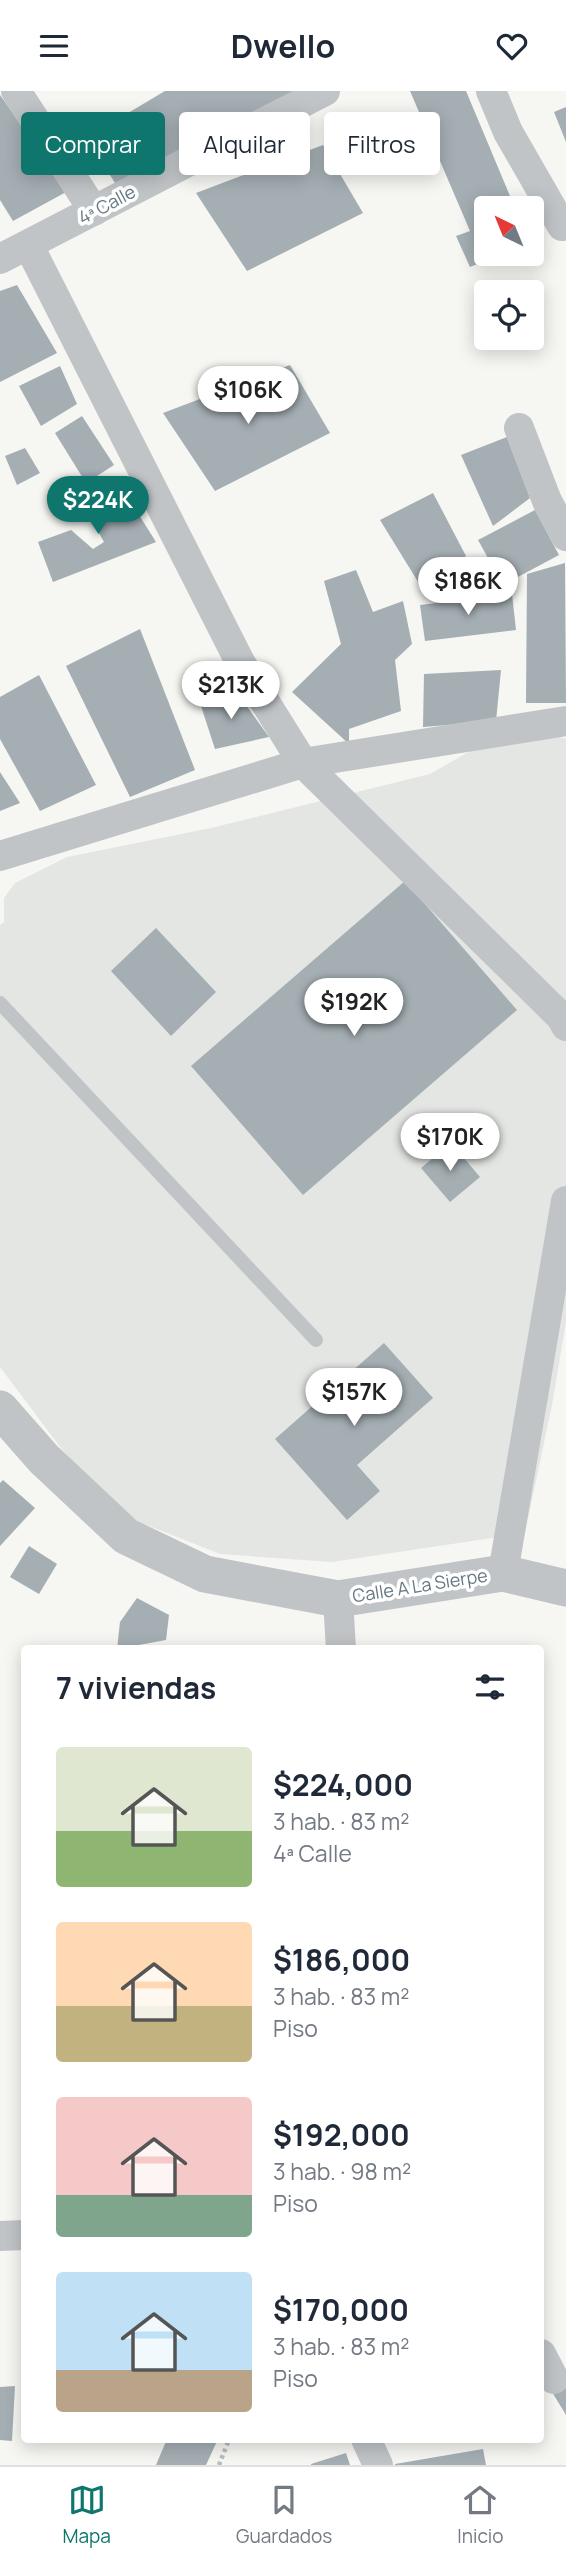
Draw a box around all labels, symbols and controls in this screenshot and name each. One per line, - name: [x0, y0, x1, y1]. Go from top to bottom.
- text: Dwello: [231, 24, 335, 68]
- icon: menu: [35, 27, 73, 65]
- icon: heart: [493, 27, 531, 65]
- chip: Comprar: [21, 112, 165, 175]
- chip: Alquilar: [179, 112, 310, 175]
- chip: Filtros: [324, 112, 440, 175]
- street label: 4ª Calle: [74, 179, 139, 229]
- north arrow: [474, 196, 544, 266]
- map controls: [474, 196, 544, 350]
- button: locate: [474, 280, 544, 350]
- pin: $106K: [199, 367, 297, 426]
- text: $106K: [214, 373, 282, 405]
- pin: $224K: [49, 477, 147, 536]
- text: $224K: [63, 483, 133, 515]
- pin: $186K: [419, 557, 517, 617]
- text: $186K: [434, 564, 502, 596]
- pin: $213K: [182, 661, 280, 721]
- text: $213K: [198, 668, 264, 700]
- pin: $192K: [305, 979, 403, 1038]
- text: $192K: [320, 985, 388, 1017]
- pin: $170K: [401, 1114, 499, 1173]
- text: $170K: [417, 1120, 483, 1152]
- pin: $157K: [305, 1369, 403, 1428]
- text: $157K: [321, 1375, 387, 1407]
- street label: Calle A La Sierpe: [350, 1562, 489, 1608]
- text: 7 viviendas: [56, 1667, 216, 1708]
- icon: filters: [471, 1668, 509, 1706]
- text: $224,000: [273, 1764, 413, 1805]
- icon: home: [112, 1775, 196, 1859]
- text: 3 hab. · 83 m²: [273, 1805, 410, 1837]
- text: 4ª Calle: [273, 1837, 352, 1869]
- text: $186,000: [273, 1939, 410, 1980]
- icon: home: [112, 1950, 196, 2034]
- text: 3 hab. · 83 m²: [273, 1980, 410, 2012]
- text: Piso: [273, 2012, 318, 2044]
- text: $192,000: [273, 2114, 410, 2155]
- icon: home: [112, 2125, 196, 2209]
- text: 3 hab. · 98 m²: [273, 2155, 411, 2187]
- text: Piso: [273, 2187, 318, 2219]
- text: $170,000: [273, 2289, 409, 2330]
- icon: home: [112, 2300, 196, 2384]
- text: 3 hab. · 83 m²: [273, 2330, 410, 2362]
- text: Piso: [273, 2362, 318, 2394]
- tab: Mapa: [63, 2481, 111, 2549]
- tab: Guardados: [236, 2481, 332, 2549]
- tab: Inicio: [457, 2481, 503, 2549]

